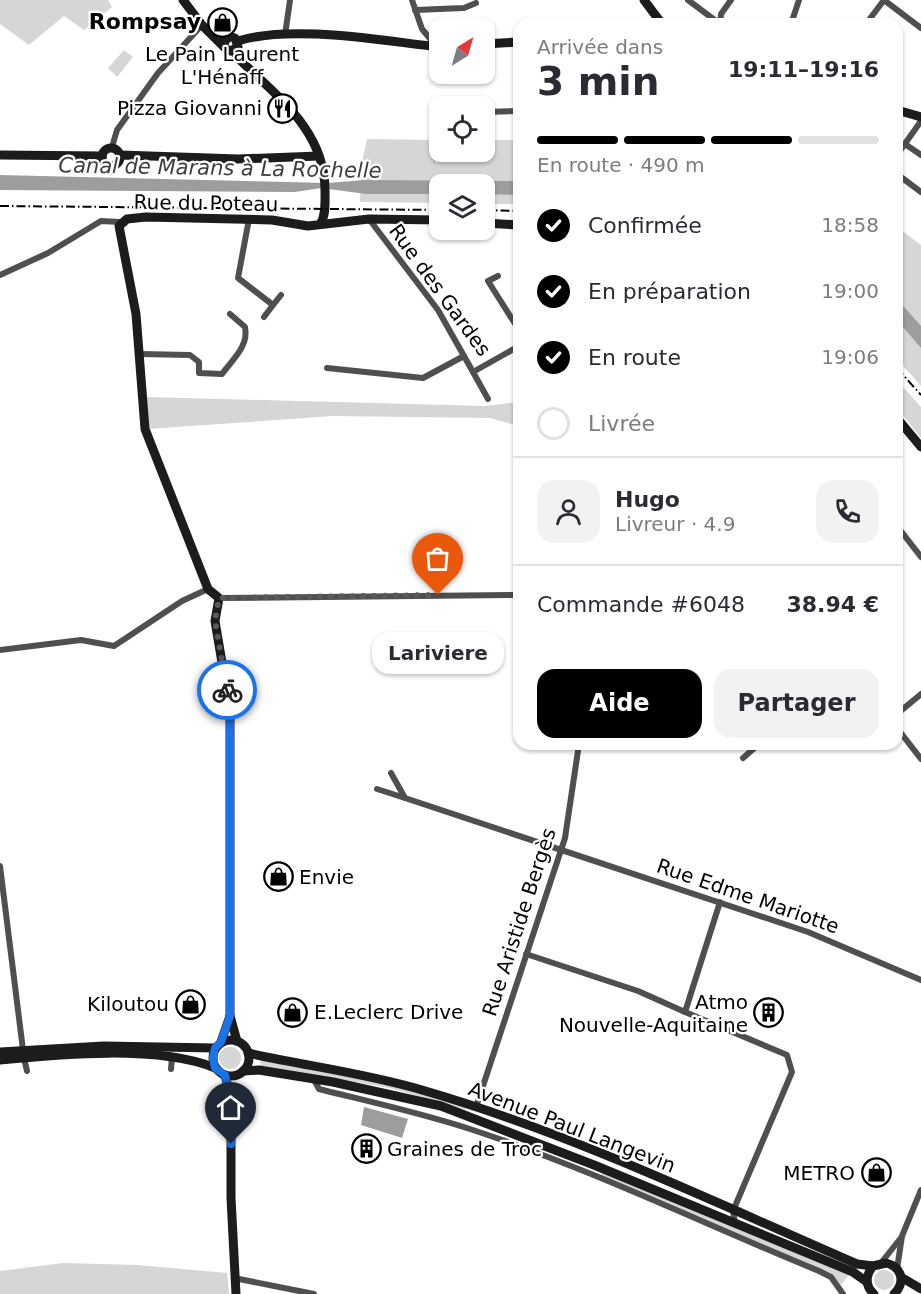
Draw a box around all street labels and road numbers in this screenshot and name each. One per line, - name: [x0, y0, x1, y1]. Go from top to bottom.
- street label: Rue du Poteau: [133, 190, 279, 216]
- street label: Rue des Gardes: [384, 219, 496, 361]
- street label: Rue Aristide Bergès: [477, 825, 561, 1019]
- street label: Rue Edme Mariotte: [654, 854, 842, 938]
- street label: Avenue Paul Langevin: [465, 1076, 679, 1178]

